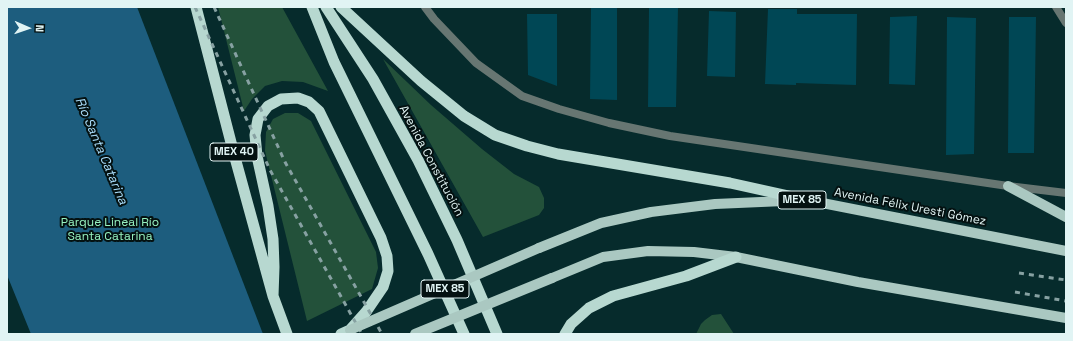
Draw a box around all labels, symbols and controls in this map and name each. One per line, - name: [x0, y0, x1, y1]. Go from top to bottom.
- north arrow: [8, 8, 48, 48]
- text: N: [33, 24, 47, 32]
- water label: Río Santa Catarina: [71, 95, 131, 207]
- street label: Avenida Constitución: [396, 103, 466, 219]
- road number: MEX 40: [210, 143, 258, 161]
- street label: Avenida Félix Uresti Gómez: [833, 185, 987, 229]
- road number: MEX 85: [778, 191, 826, 209]
- park label: Parque Lineal Río Santa Catarina: [61, 216, 159, 244]
- road number: MEX 85: [421, 280, 469, 298]

